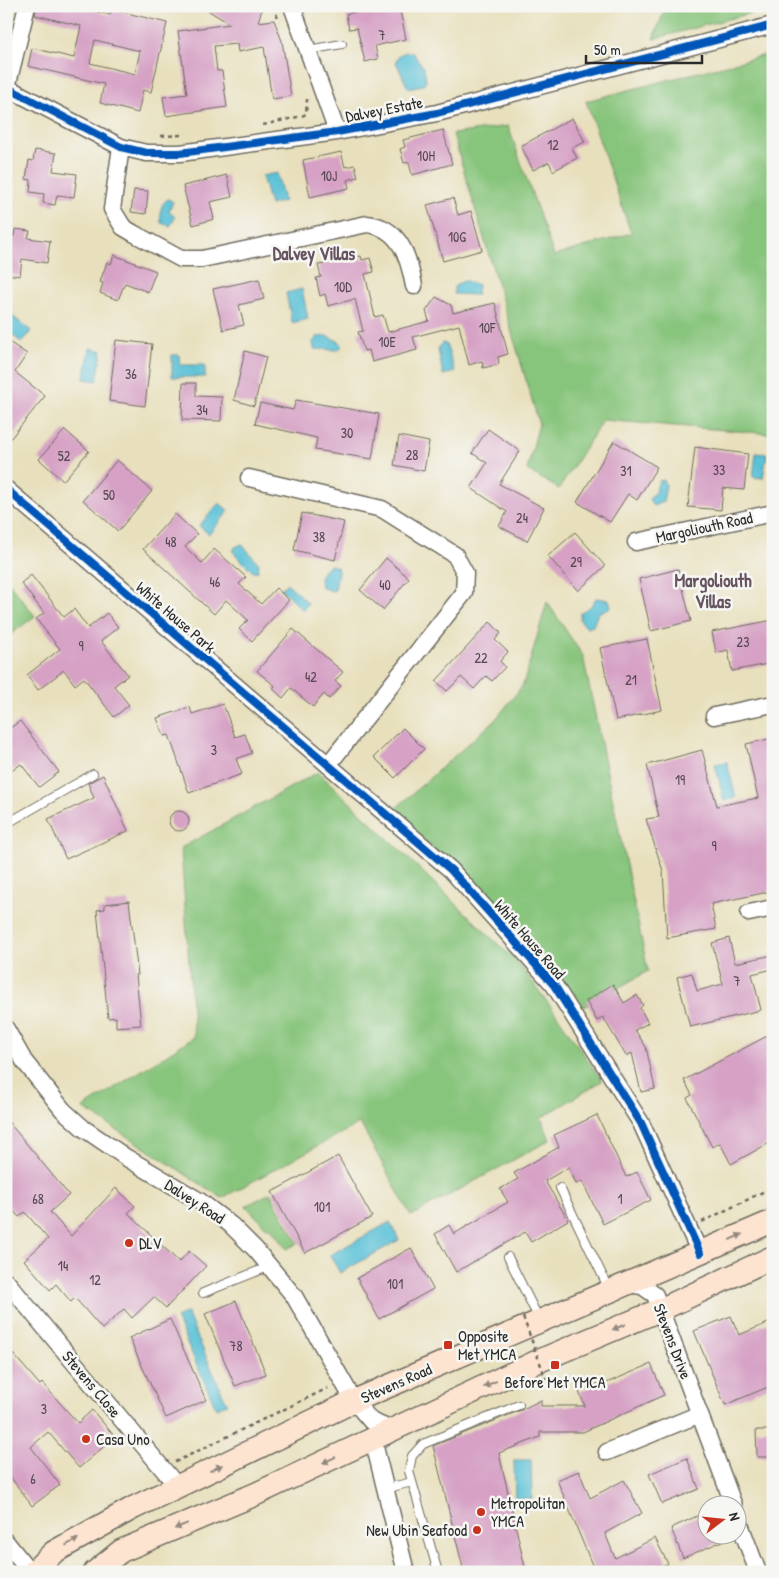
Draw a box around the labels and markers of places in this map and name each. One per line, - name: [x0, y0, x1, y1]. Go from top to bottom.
- place label: DLV: [139, 1232, 162, 1254]
- marker: DLV: [123, 1237, 135, 1249]
- place label: Opposite Met YMCA: [458, 1325, 516, 1365]
- marker: Opposite Met YMCA: [442, 1339, 454, 1351]
- marker: Before Met YMCA: [549, 1359, 561, 1371]
- place label: Before Met YMCA: [504, 1371, 606, 1393]
- place label: Casa Uno: [96, 1428, 150, 1450]
- marker: Casa Uno: [80, 1433, 92, 1445]
- place label: Metropolitan YMCA: [491, 1492, 565, 1532]
- marker: Metropolitan YMCA: [475, 1506, 487, 1518]
- place label: New Ubin Seafood: [366, 1519, 467, 1541]
- marker: New Ubin Seafood: [471, 1524, 483, 1536]

